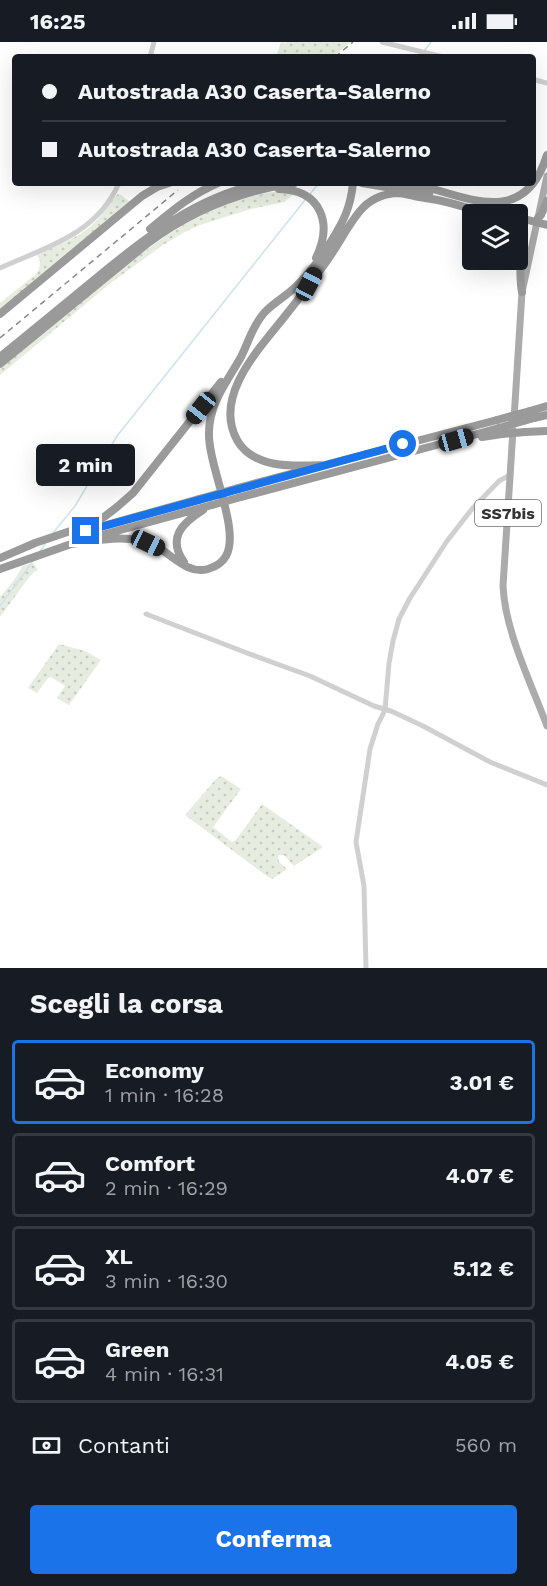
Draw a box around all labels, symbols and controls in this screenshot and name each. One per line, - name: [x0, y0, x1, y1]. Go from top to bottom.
- text: 16:25: [30, 9, 86, 34]
- text: Autostrada A30 Caserta-Salerno: [78, 79, 431, 104]
- text: Autostrada A30 Caserta-Salerno: [78, 137, 431, 162]
- map controls: [462, 204, 528, 270]
- button: layers: [462, 204, 528, 270]
- car: [293, 264, 325, 304]
- car: [183, 388, 219, 428]
- car: [436, 426, 476, 454]
- route start: [389, 430, 416, 457]
- callout: 2 min: [36, 444, 136, 486]
- text: 2 min: [58, 453, 113, 477]
- road number: SS7bis: [475, 500, 541, 526]
- route end: [72, 517, 99, 544]
- car: [128, 527, 168, 559]
- text: Scegli la corsa: [30, 988, 223, 1020]
- icon: car: [33, 1055, 87, 1109]
- text: Economy: [105, 1058, 204, 1083]
- text: 3.01 €: [449, 1070, 514, 1095]
- text: 1 min · 16:28: [105, 1083, 224, 1107]
- icon: car: [33, 1148, 87, 1202]
- text: Comfort: [105, 1151, 195, 1176]
- text: 4.07 €: [446, 1163, 514, 1188]
- text: 2 min · 16:29: [105, 1176, 228, 1200]
- icon: car: [33, 1241, 87, 1295]
- text: XL: [105, 1244, 133, 1269]
- text: 5.12 €: [453, 1256, 514, 1281]
- text: 3 min · 16:30: [105, 1269, 228, 1293]
- icon: car: [33, 1334, 87, 1388]
- text: Green: [105, 1337, 169, 1362]
- text: 4.05 €: [445, 1349, 514, 1374]
- text: 4 min · 16:31: [105, 1362, 224, 1386]
- icon: cash: [30, 1429, 63, 1462]
- text: Contanti: [78, 1433, 170, 1458]
- text: 560 m: [455, 1433, 517, 1457]
- button: Conferma: [30, 1505, 517, 1574]

